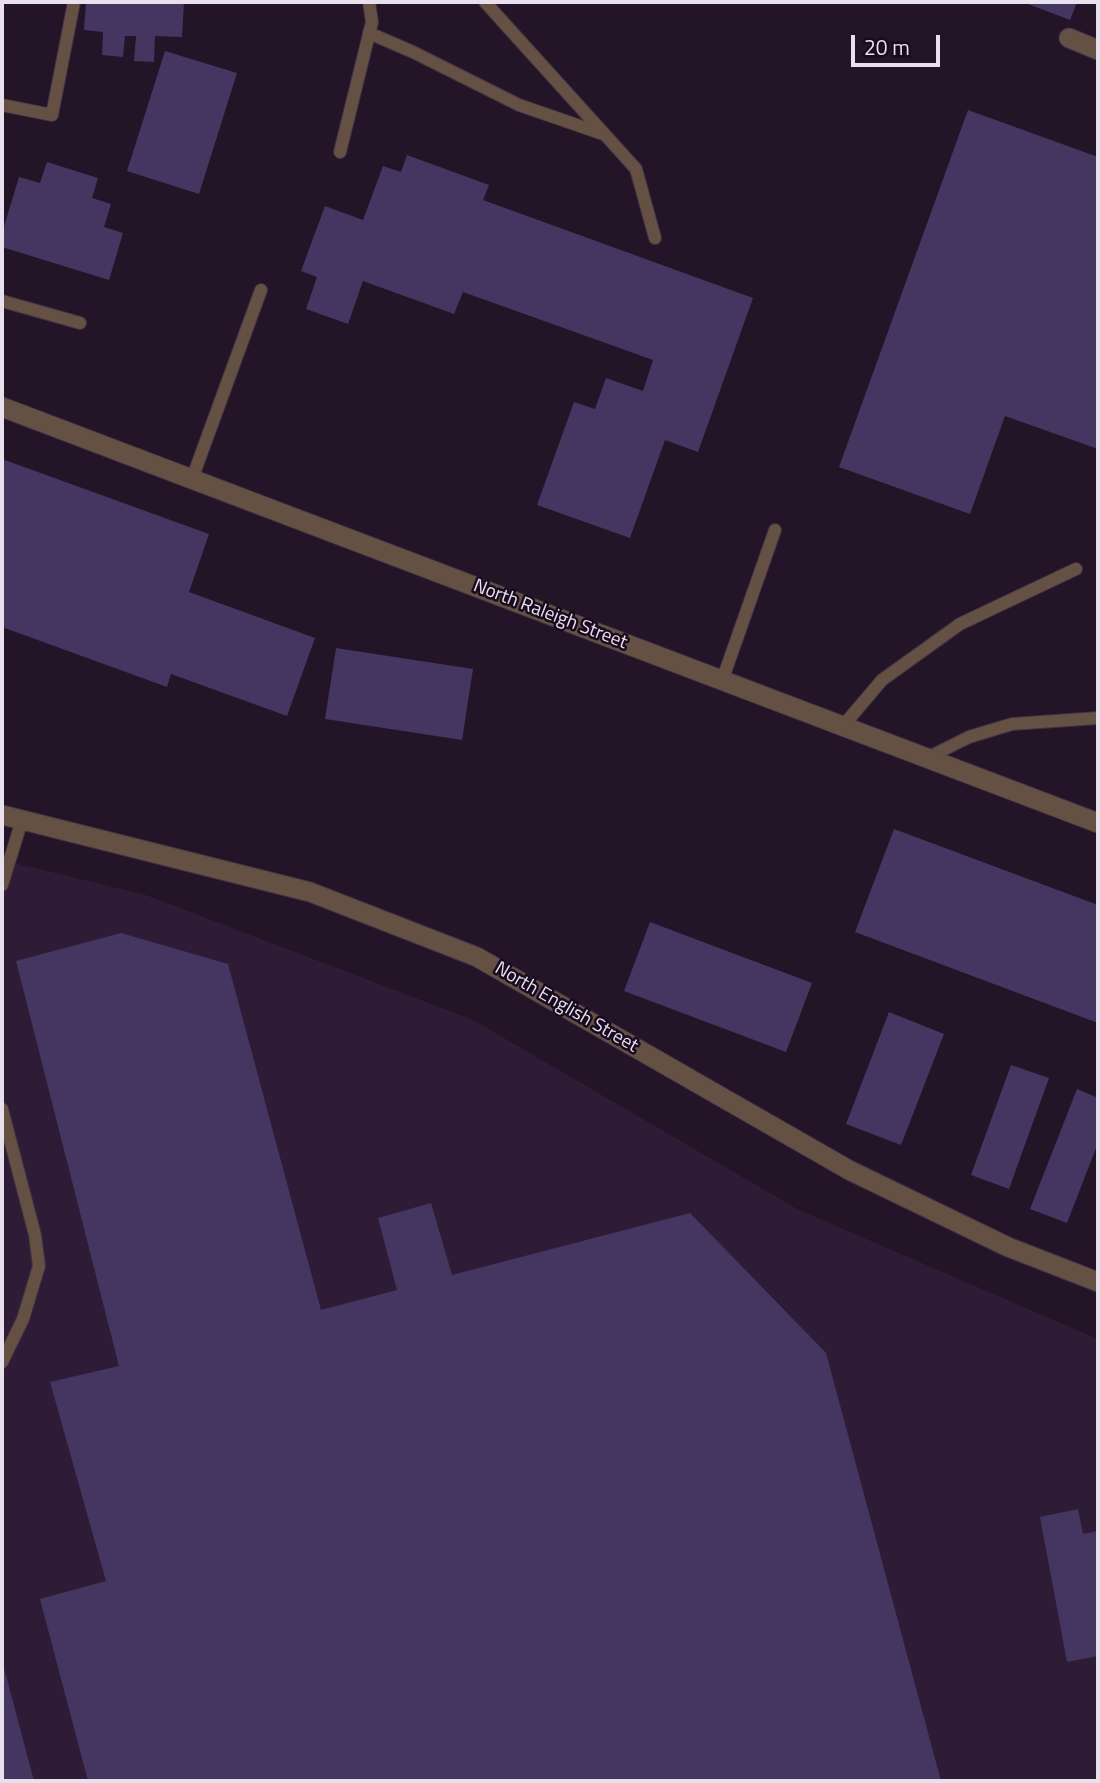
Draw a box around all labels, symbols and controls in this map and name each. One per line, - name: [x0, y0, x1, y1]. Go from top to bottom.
- scale bar: [855, 21, 944, 65]
- text: 20 m: [864, 31, 910, 63]
- street label: North Raleigh Street: [470, 575, 630, 655]
- street label: North English Street: [490, 958, 642, 1058]

